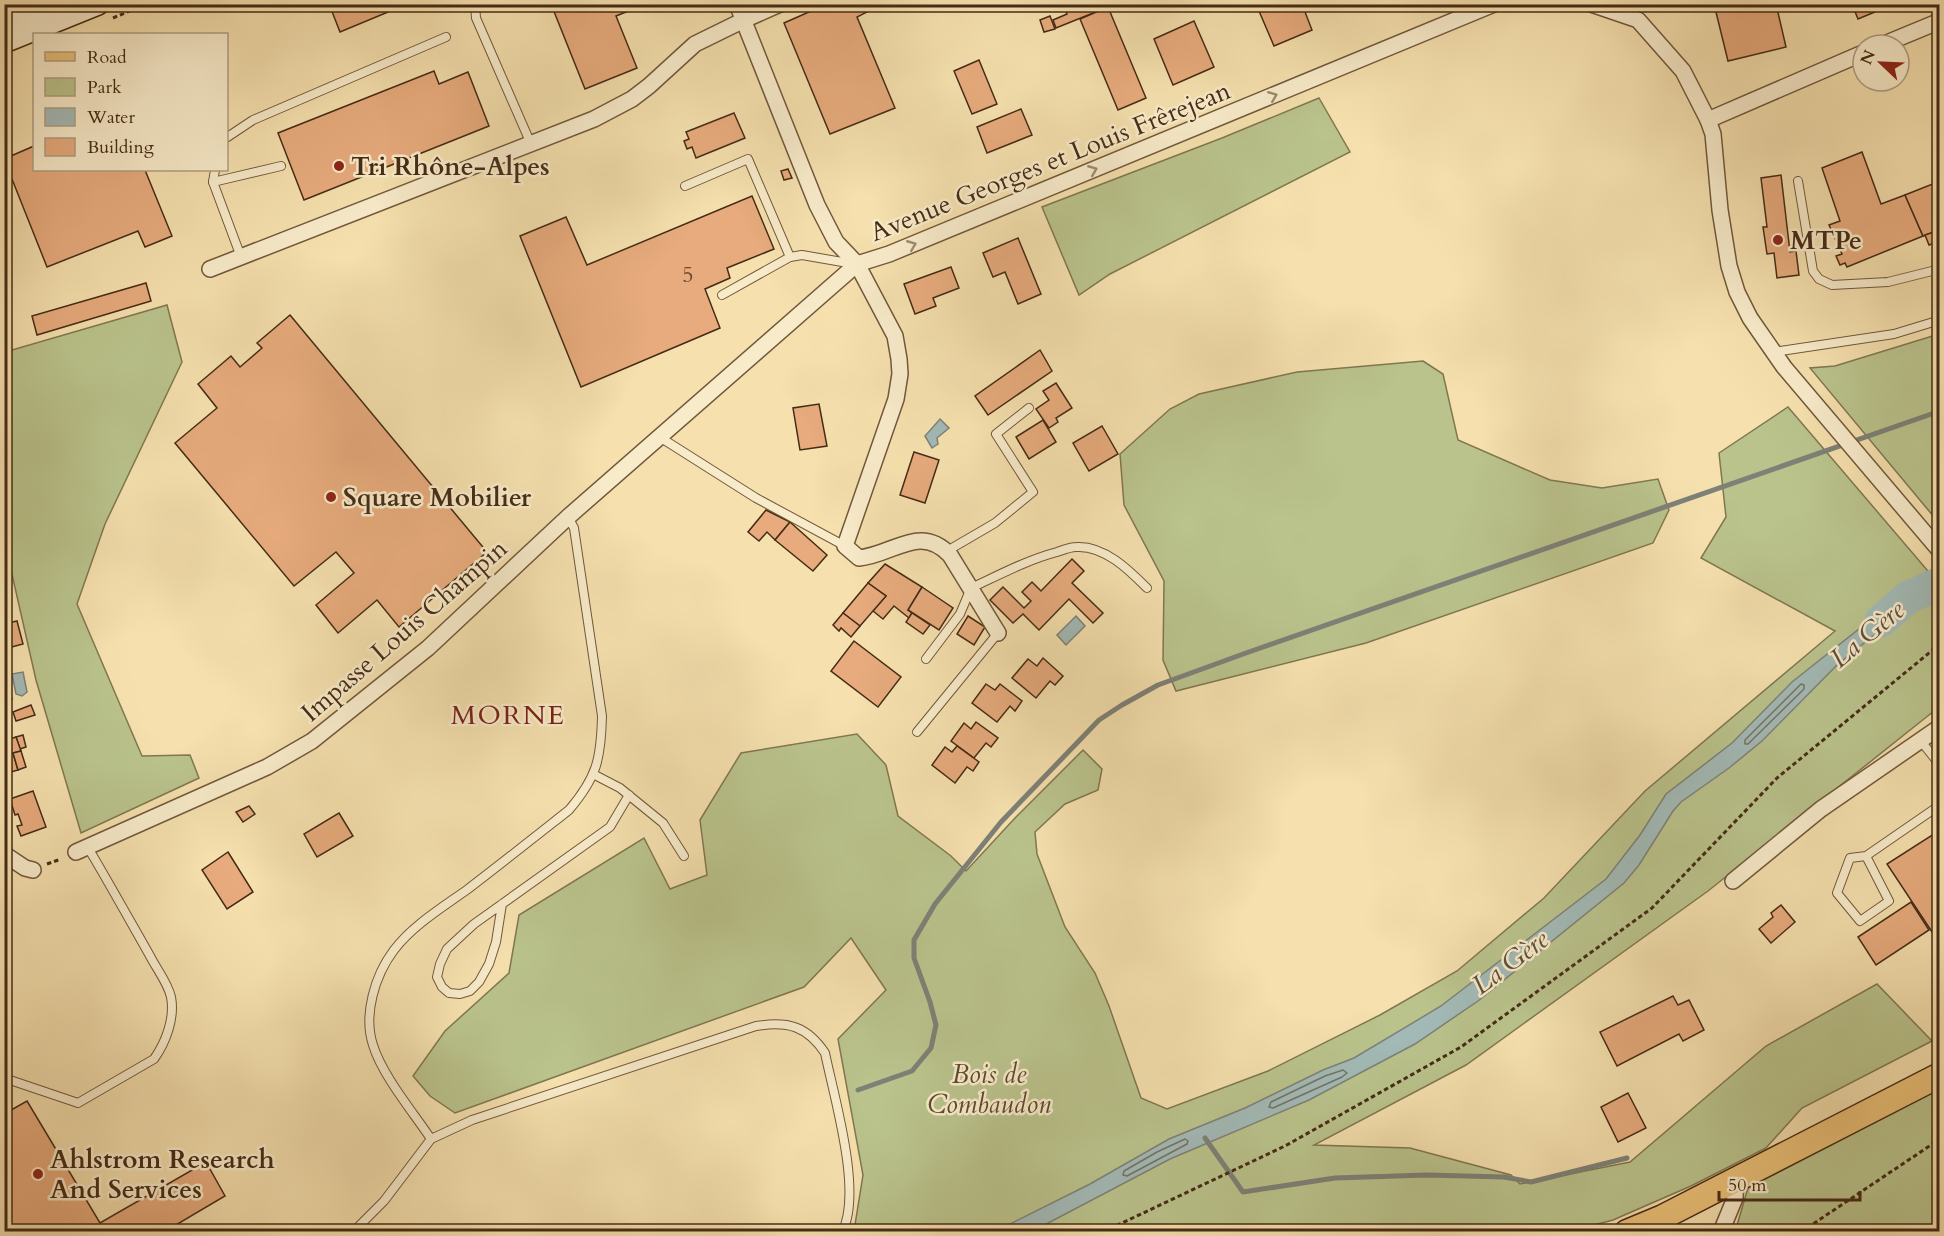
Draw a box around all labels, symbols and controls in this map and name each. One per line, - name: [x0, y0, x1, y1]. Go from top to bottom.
- legend: [33, 33, 228, 171]
- north arrow: [1851, 33, 1911, 93]
- text: Road: [87, 45, 127, 70]
- text: N: [1855, 47, 1881, 68]
- street label: Avenue Georges et Louis Frêrejean: [865, 73, 1236, 250]
- text: Park: [87, 75, 122, 100]
- one-way arrow: [1266, 91, 1277, 103]
- text: Water: [86, 105, 136, 130]
- text: Building: [87, 135, 155, 160]
- place label: Tri Rhône-Alpes: [351, 149, 550, 184]
- marker: Tri Rhône-Alpes: [332, 159, 346, 173]
- one-way arrow: [1086, 165, 1097, 177]
- place label: MTPe: [1790, 223, 1862, 258]
- marker: MTPe: [1771, 233, 1785, 247]
- one-way arrow: [906, 240, 917, 252]
- house number: 5: [682, 260, 694, 290]
- place label: Square Mobilier: [343, 480, 532, 515]
- marker: Square Mobilier: [324, 490, 338, 504]
- street label: Impasse Louis Champin: [294, 531, 515, 730]
- water label: La Gère: [1822, 592, 1913, 677]
- district label: MORNE: [451, 697, 565, 734]
- water label: La Gère: [1464, 921, 1557, 1003]
- park label: Bois de Combaudon: [927, 1057, 1051, 1122]
- place label: Ahlstrom Research And Services: [50, 1142, 275, 1207]
- scale bar: [1719, 1164, 1860, 1202]
- marker: Ahlstrom Research And Services: [31, 1167, 45, 1181]
- text: 50 m: [1728, 1173, 1767, 1198]

